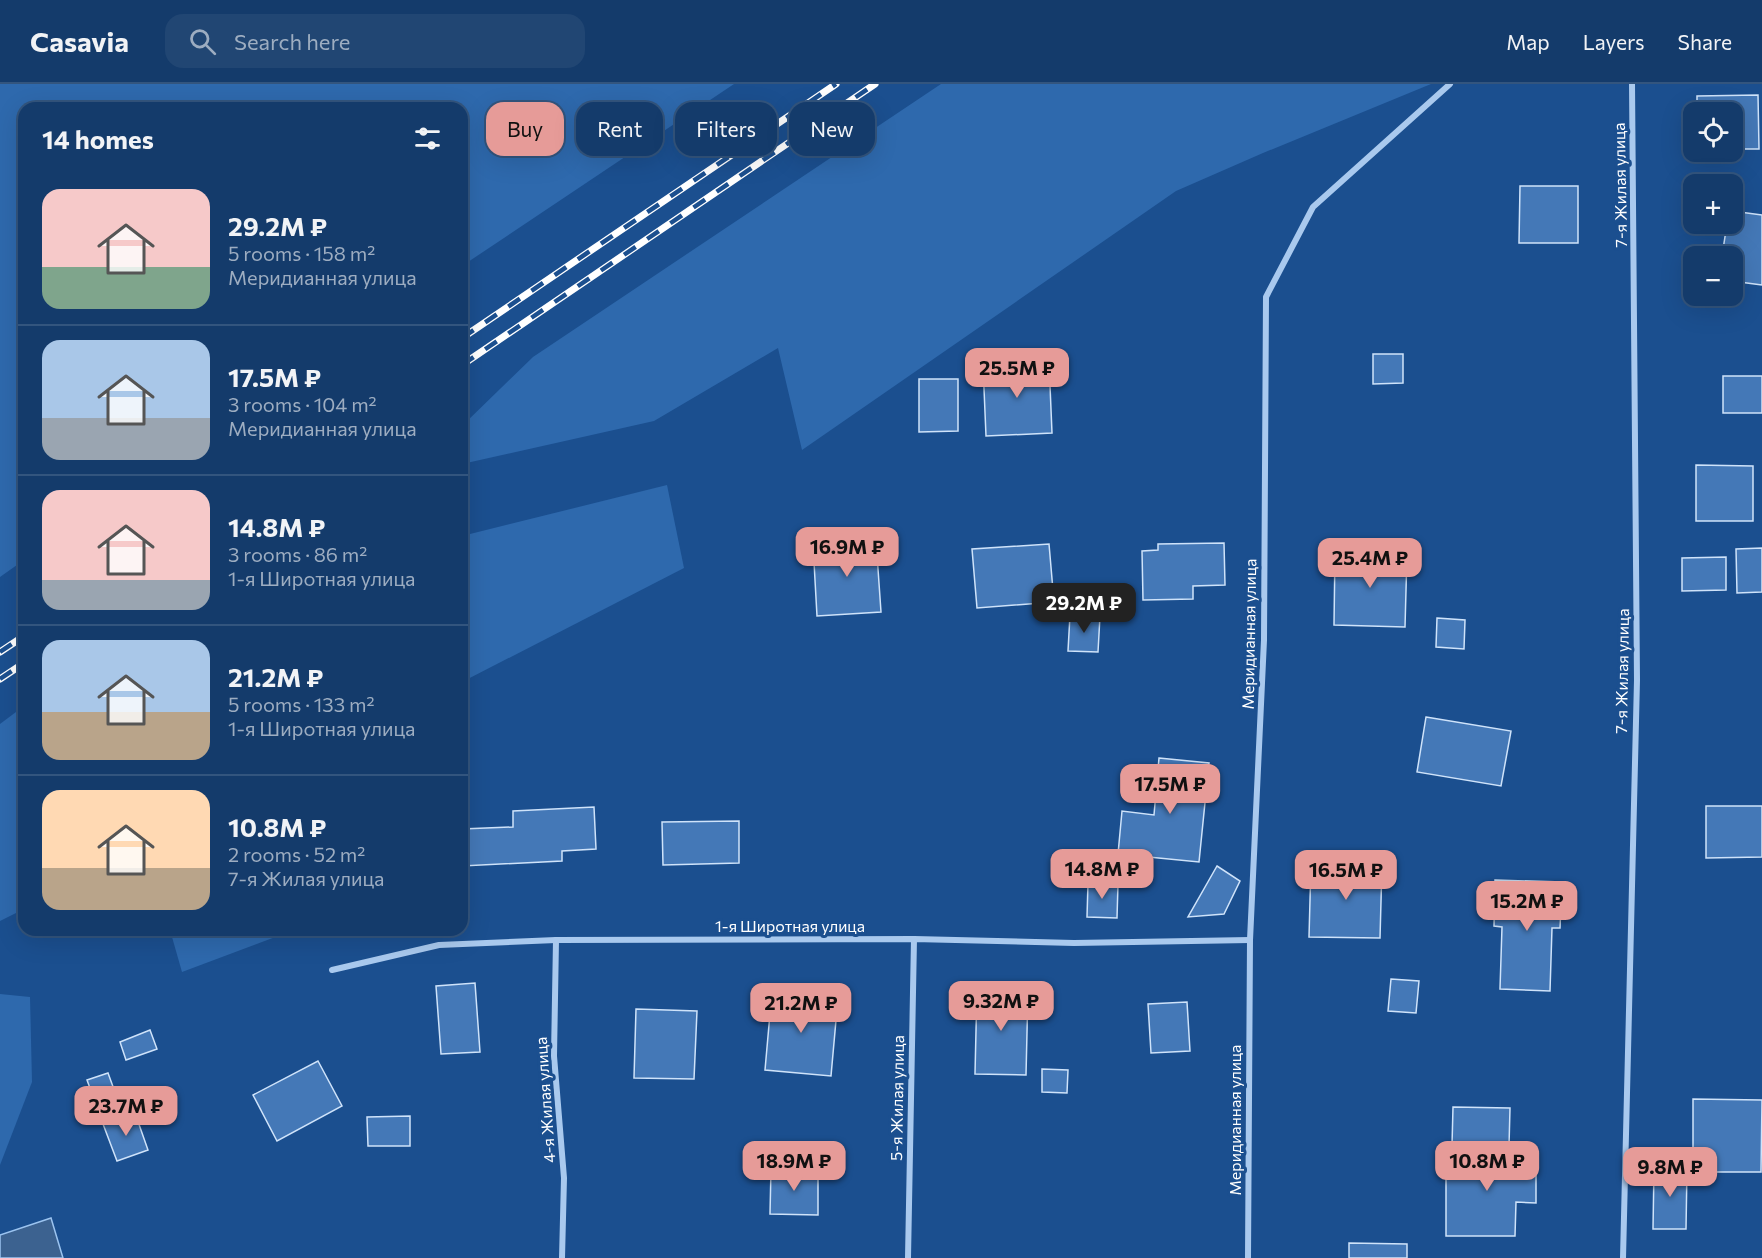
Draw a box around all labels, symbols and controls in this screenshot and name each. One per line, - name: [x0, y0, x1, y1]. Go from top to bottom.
- search box: [165, 14, 585, 68]
- text: Casavia: [30, 24, 129, 58]
- icon: search: [186, 25, 219, 58]
- text: Search here: [234, 28, 350, 55]
- text: Map: [1506, 29, 1550, 54]
- text: Layers: [1583, 29, 1645, 54]
- text: Share: [1678, 29, 1732, 54]
- chip: Buy: [486, 102, 564, 156]
- chip: Rent: [576, 102, 663, 156]
- chip: Filters: [675, 102, 777, 156]
- chip: New: [789, 102, 875, 156]
- map controls: [1683, 102, 1743, 306]
- button: locate: [1683, 102, 1743, 162]
- icon: filters: [411, 122, 444, 155]
- street label: 7-я Жилая улица: [1609, 122, 1630, 248]
- text: 14 homes: [42, 123, 154, 154]
- button: +: [1683, 174, 1743, 234]
- text: 29.2M ₽: [228, 210, 327, 241]
- icon: home: [90, 213, 162, 285]
- text: 5 rooms · 158 m²: [228, 241, 375, 265]
- button: −: [1683, 246, 1743, 306]
- text: Меридианная улица: [228, 265, 417, 289]
- pin: 25.5M ₽: [962, 348, 1072, 399]
- text: 25.5M ₽: [979, 355, 1055, 379]
- text: 17.5M ₽: [228, 361, 321, 392]
- icon: home: [90, 364, 162, 436]
- text: 3 rooms · 104 m²: [228, 392, 377, 416]
- text: Меридианная улица: [228, 416, 417, 440]
- text: 14.8M ₽: [228, 511, 325, 542]
- icon: home: [90, 514, 162, 586]
- pin: 16.9M ₽: [792, 527, 902, 578]
- text: 16.9M ₽: [810, 534, 884, 558]
- pin: 25.4M ₽: [1315, 538, 1425, 589]
- text: 3 rooms · 86 m²: [228, 542, 367, 566]
- text: 25.4M ₽: [1332, 545, 1408, 569]
- street label: Меридианная улица: [1238, 558, 1259, 710]
- text: 1-я Широтная улица: [228, 566, 415, 590]
- pin: 29.2M ₽: [1029, 583, 1139, 634]
- text: 29.2M ₽: [1046, 590, 1122, 614]
- street label: 7-я Жилая улица: [1611, 608, 1632, 734]
- text: 21.2M ₽: [228, 661, 323, 692]
- icon: home: [90, 664, 162, 736]
- text: 5 rooms · 133 m²: [228, 692, 374, 716]
- text: 1-я Широтная улица: [228, 716, 415, 740]
- pin: 17.5M ₽: [1115, 764, 1225, 815]
- text: 17.5M ₽: [1134, 771, 1206, 795]
- text: 10.8M ₽: [228, 811, 326, 842]
- icon: home: [90, 814, 162, 886]
- text: 2 rooms · 52 m²: [228, 842, 365, 866]
- pin: 14.8M ₽: [1047, 849, 1157, 900]
- pin: 16.5M ₽: [1291, 850, 1401, 901]
- text: 14.8M ₽: [1065, 856, 1139, 880]
- text: 16.5M ₽: [1309, 857, 1383, 881]
- text: 7-я Жилая улица: [228, 866, 384, 890]
- pin: 15.2M ₽: [1472, 881, 1582, 932]
- text: 15.2M ₽: [1490, 888, 1564, 912]
- street label: 1-я Широтная улица: [715, 916, 865, 935]
- pin: 9.32M ₽: [946, 981, 1056, 1032]
- pin: 21.2M ₽: [746, 983, 856, 1034]
- text: 9.32M ₽: [963, 988, 1039, 1012]
- text: 21.2M ₽: [764, 990, 838, 1014]
- street label: 5-я Жилая улица: [886, 1035, 907, 1161]
- street label: 4-я Жилая улица: [531, 1036, 558, 1164]
- street label: Меридианная улица: [1225, 1045, 1244, 1195]
- pin: 23.7M ₽: [71, 1086, 181, 1137]
- text: 23.7M ₽: [88, 1093, 164, 1117]
- pin: 18.9M ₽: [739, 1141, 849, 1192]
- pin: 10.8M ₽: [1432, 1141, 1542, 1192]
- pin: 9.8M ₽: [1621, 1147, 1719, 1198]
- text: 18.9M ₽: [757, 1148, 831, 1172]
- text: 10.8M ₽: [1449, 1148, 1525, 1172]
- text: 9.8M ₽: [1637, 1154, 1703, 1178]

